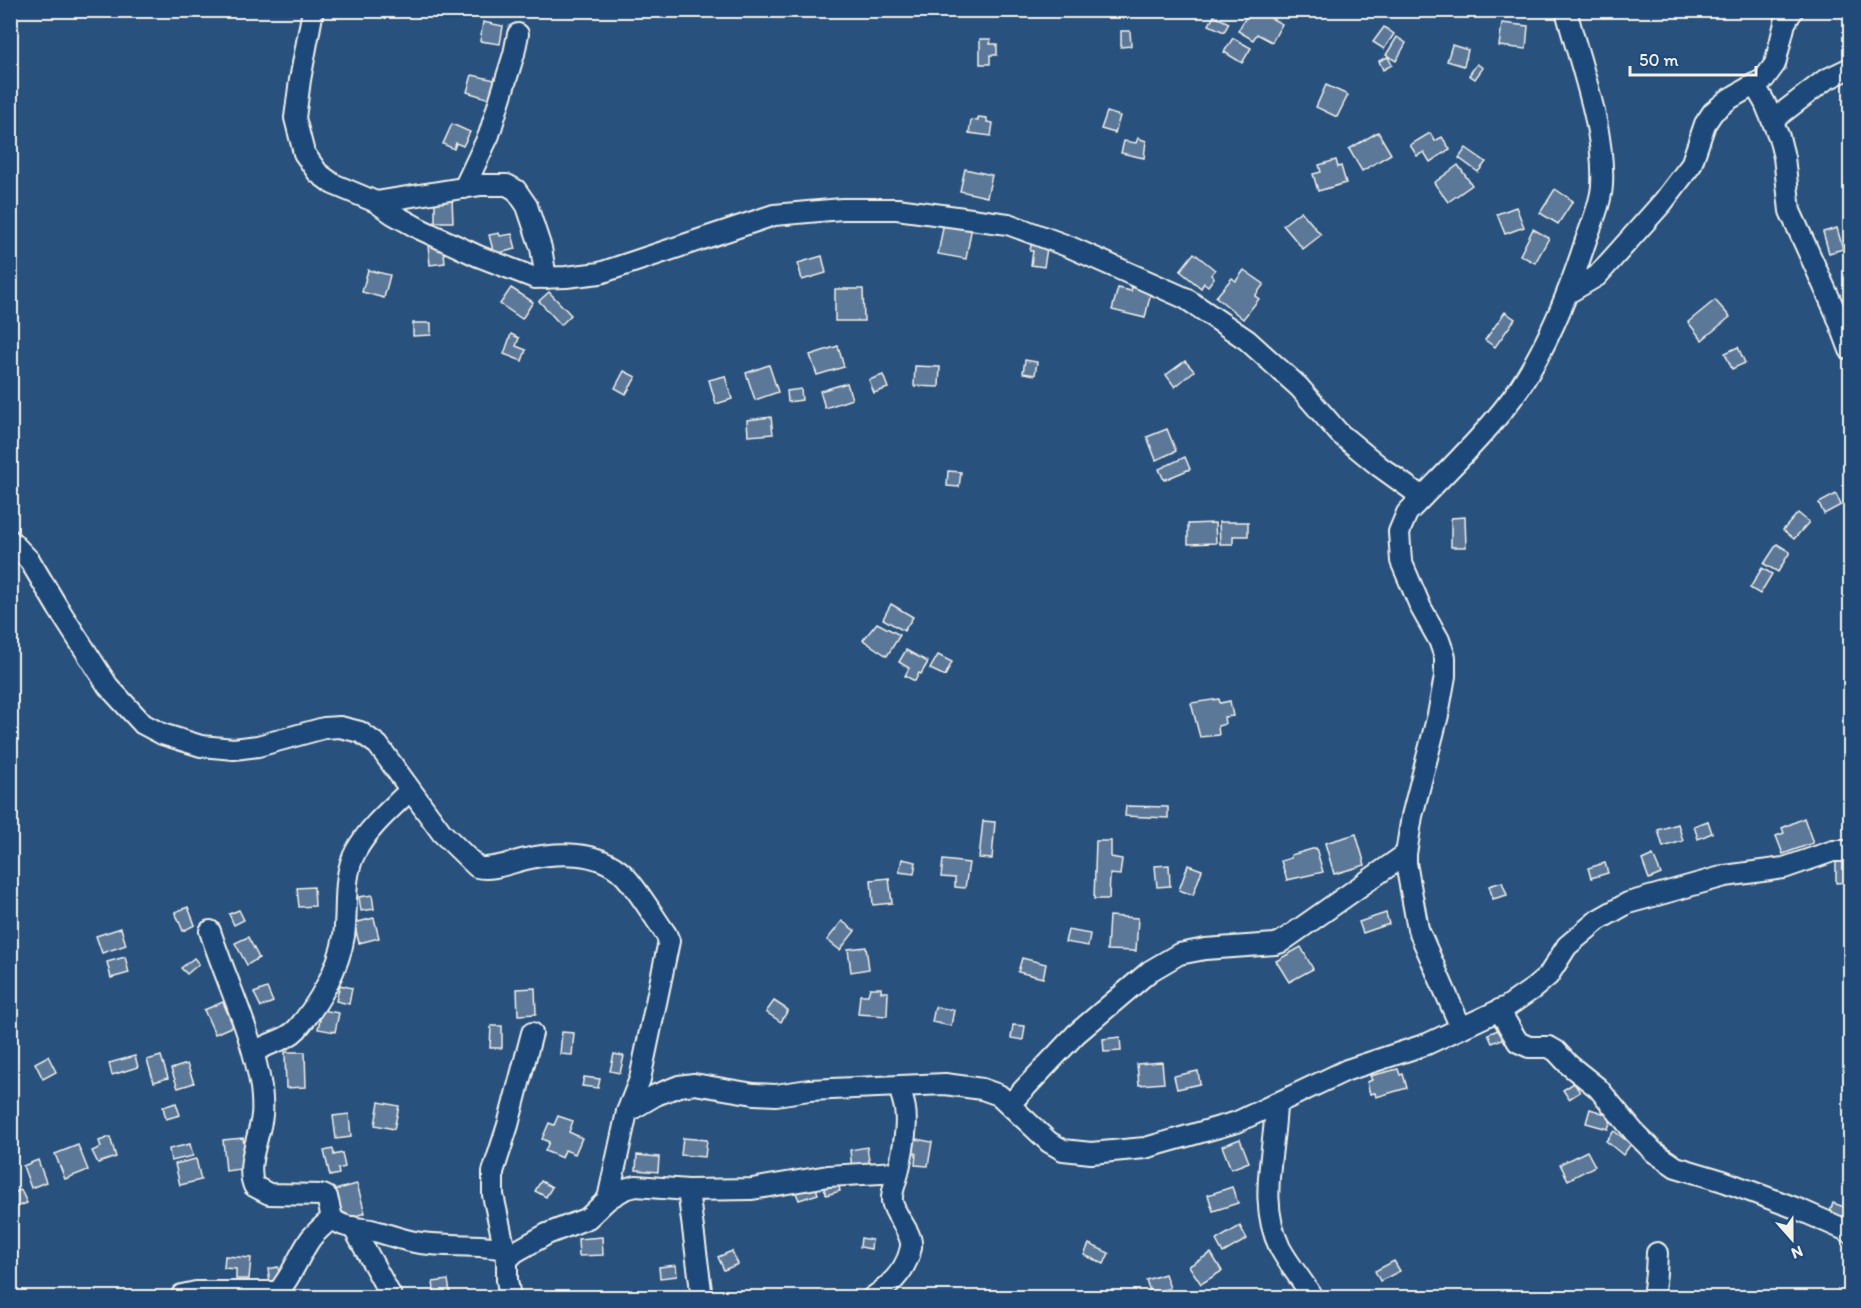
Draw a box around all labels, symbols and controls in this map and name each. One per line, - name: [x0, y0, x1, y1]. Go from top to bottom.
- scale bar: [1630, 39, 1756, 77]
- text: 50 m: [1639, 49, 1679, 71]
- north arrow: [1762, 1209, 1822, 1269]
- text: N: [1789, 1242, 1806, 1263]

